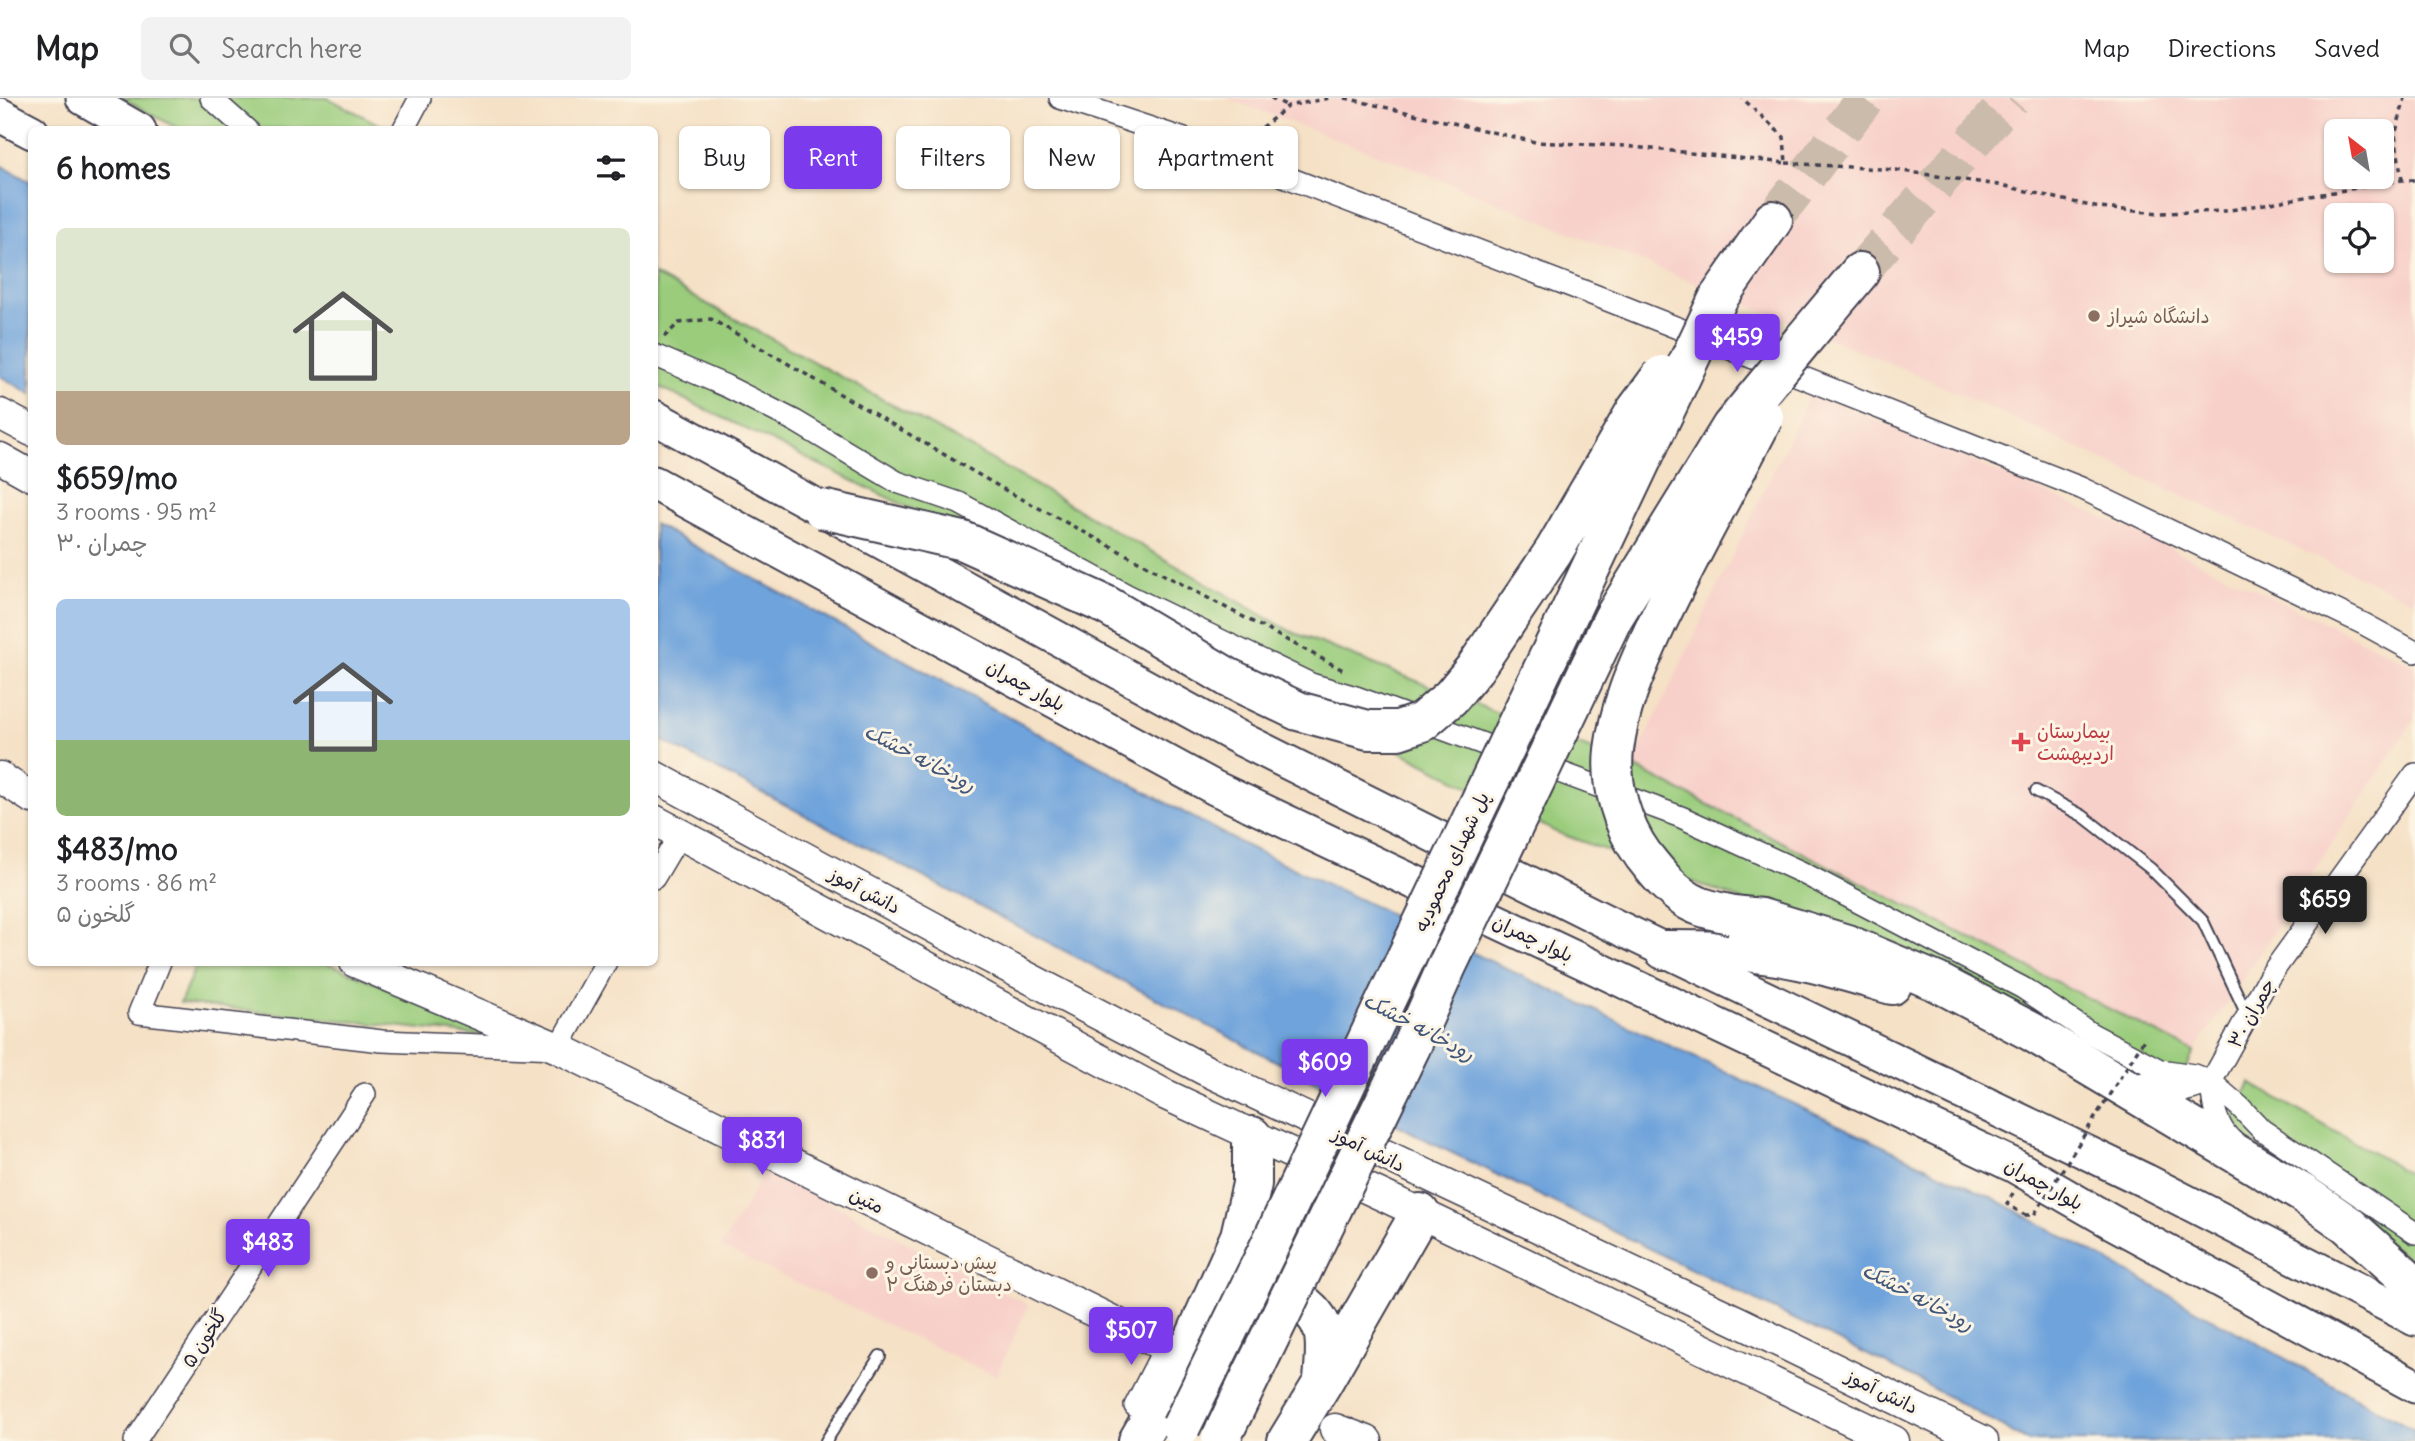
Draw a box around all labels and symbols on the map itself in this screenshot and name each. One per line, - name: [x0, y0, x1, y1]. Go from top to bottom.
- north arrow: [2324, 119, 2394, 189]
- place label: دانشگاه شیراز: [2106, 304, 2210, 328]
- marker: دانشگاه شیراز: [2086, 308, 2102, 324]
- pin: $459: [1696, 314, 1778, 374]
- street label: بلوار چمران: [982, 654, 1069, 717]
- water label: رودخانه خشک: [860, 717, 980, 798]
- place label: بیمارستان اردیبهشت: [2037, 719, 2114, 765]
- marker: بیمارستان اردیبهشت: [2011, 732, 2031, 752]
- street label: پل شهدای محمودیه: [1408, 788, 1495, 936]
- street label: دانش آموز: [823, 860, 905, 919]
- pin: $659: [2284, 876, 2366, 936]
- street label: بلوار چمران: [1488, 909, 1577, 968]
- street label: ۳۰ چمران: [2222, 974, 2281, 1052]
- water label: رودخانه خشک: [1359, 986, 1479, 1067]
- pin: $609: [1284, 1040, 1366, 1099]
- pin: $831: [721, 1118, 803, 1177]
- street label: دانش آموز: [1327, 1120, 1409, 1177]
- street label: بلوار چمران: [2000, 1153, 2087, 1216]
- street label: متین: [846, 1181, 888, 1219]
- pin: $483: [227, 1220, 309, 1279]
- place label: پیش دبستانی و دبستان فرهنگ ۲: [884, 1250, 1012, 1296]
- water label: رودخانه خشک: [1858, 1256, 1978, 1337]
- marker: پیش دبستانی و دبستان فرهنگ ۲: [864, 1265, 880, 1281]
- street label: ۵ گلخون: [176, 1304, 233, 1373]
- pin: $507: [1090, 1308, 1172, 1367]
- street label: دانش آموز: [1840, 1362, 1922, 1419]

